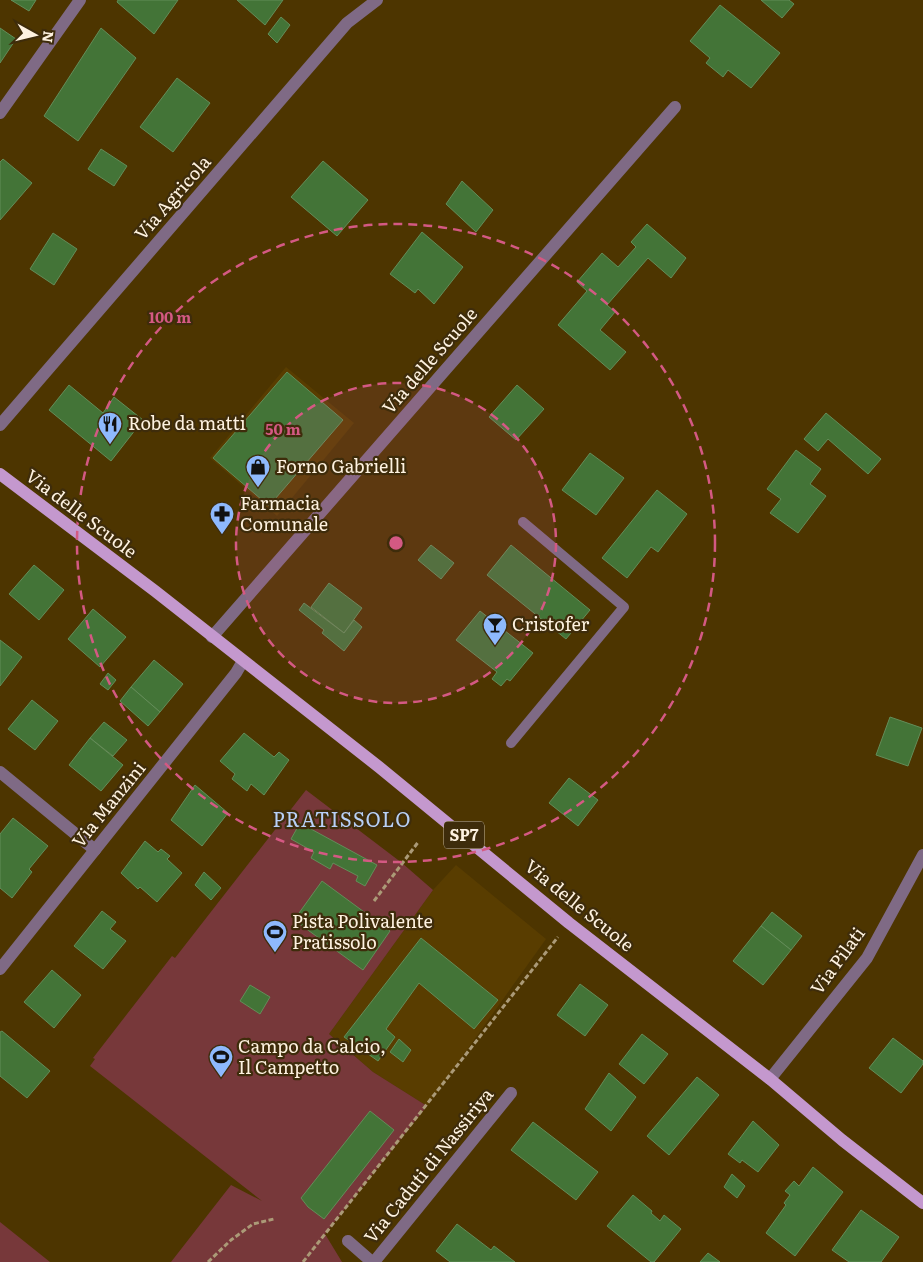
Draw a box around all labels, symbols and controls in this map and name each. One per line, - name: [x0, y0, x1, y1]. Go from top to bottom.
- north arrow: [10, 10, 60, 60]
- text: N: [38, 30, 60, 44]
- street label: Via Agricola: [127, 148, 217, 246]
- street label: Via delle Scuole: [375, 301, 483, 419]
- text: 100 m: [149, 305, 191, 328]
- place label: Robe da matti: [128, 409, 246, 436]
- restaurant icon: Robe da matti: [97, 411, 123, 445]
- text: 50 m: [265, 417, 301, 440]
- place label: Forno Gabrielli: [276, 452, 406, 479]
- shop icon: Forno Gabrielli: [245, 454, 271, 488]
- street label: Via delle Scuole: [20, 462, 143, 564]
- place label: Farmacia Comunale: [240, 489, 328, 537]
- pharmacy icon: Farmacia Comunale: [209, 501, 235, 535]
- centre of rings: [387, 534, 405, 552]
- place label: Cristofer: [512, 610, 590, 637]
- bar icon: Cristofer: [482, 612, 508, 646]
- street label: Via Manzini: [65, 755, 151, 853]
- district label: PRATISSOLO: [273, 803, 411, 833]
- road number: SP7: [444, 822, 484, 848]
- street label: Via delle Scuole: [520, 852, 640, 957]
- place label: Pista Polivalente Pratissolo: [292, 907, 433, 955]
- sports icon: Pista Polivalente Pratissolo: [262, 919, 288, 953]
- street label: Via Pilati: [803, 921, 871, 999]
- place label: Campo da Calcio, Il Campetto: [238, 1032, 386, 1080]
- sports icon: Campo da Calcio, Il Campetto: [208, 1044, 234, 1078]
- street label: Via Caduti di Nassiriya: [357, 1081, 499, 1249]

